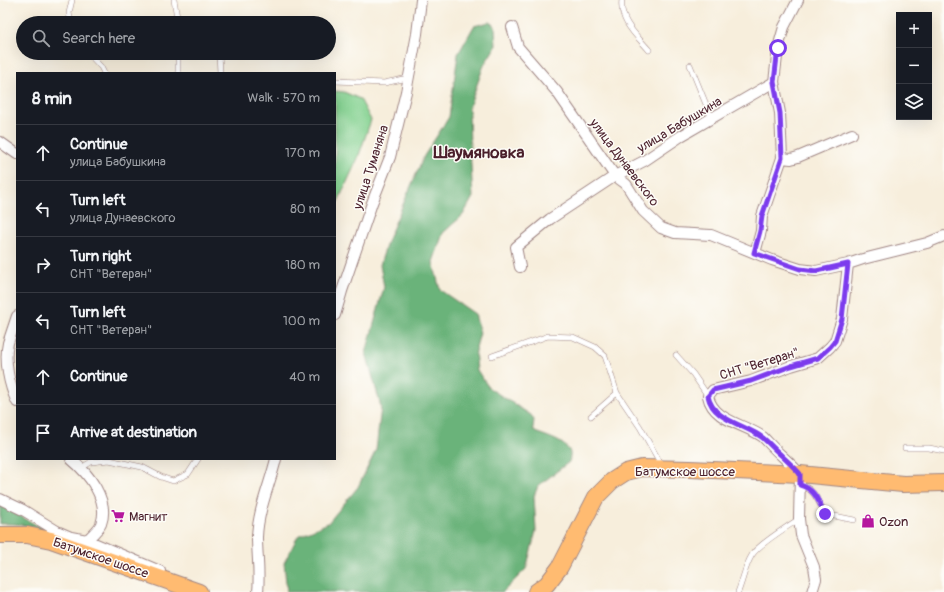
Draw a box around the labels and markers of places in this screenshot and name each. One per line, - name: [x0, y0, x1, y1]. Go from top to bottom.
- supermarket icon: Магнит: [110, 508, 126, 524]
- place label: Магнит: [129, 509, 168, 525]
- shop icon: Ozon: [860, 513, 876, 529]
- place label: Ozon: [879, 514, 908, 530]

